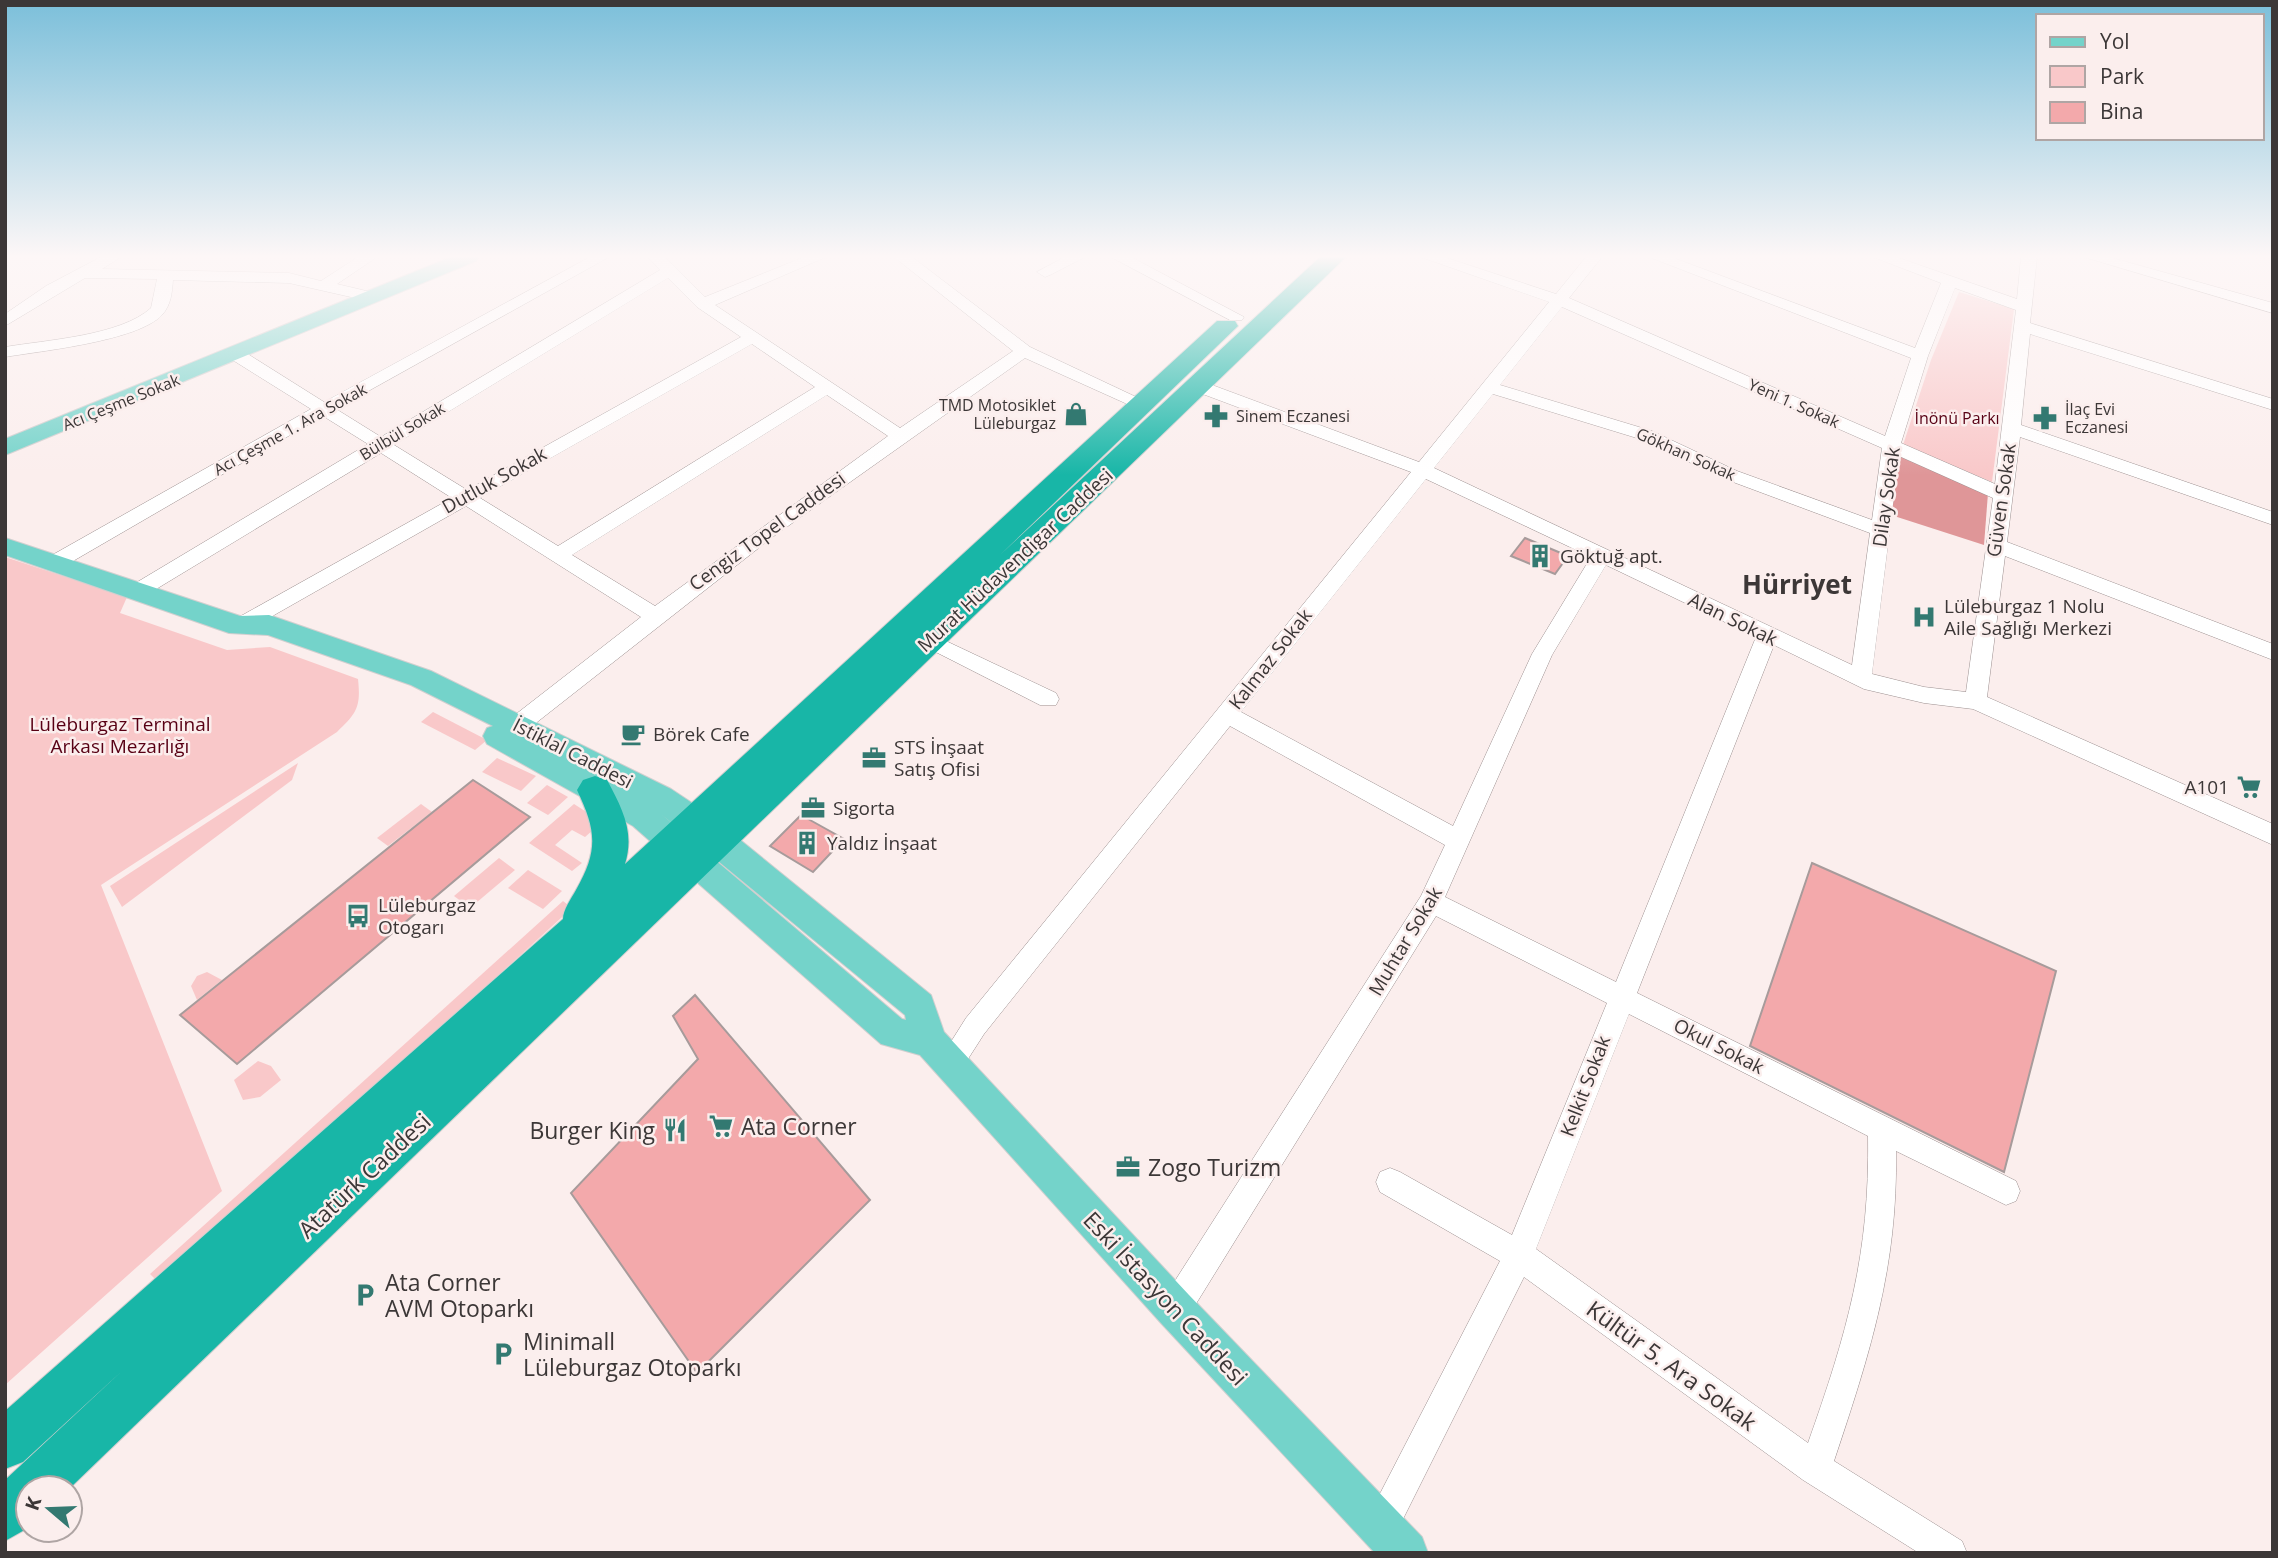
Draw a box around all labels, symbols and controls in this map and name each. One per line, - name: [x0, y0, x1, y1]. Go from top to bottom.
- legend: [2036, 14, 2264, 140]
- text: Yol: [2100, 27, 2130, 55]
- text: Park: [2100, 62, 2144, 90]
- text: Bina: [2100, 97, 2143, 125]
- street label: Acı Çeşme Sokak: [59, 368, 183, 436]
- street label: Yeni 1. Sokak: [1745, 373, 1844, 433]
- street label: Acı Çeşme 1. Ara Sokak: [209, 377, 371, 480]
- place label: TMD Motosiklet Lüleburgaz: [939, 394, 1056, 434]
- street label: Bülbül Sokak: [355, 397, 449, 465]
- place label: İlaç Evi Eczanesi: [2065, 398, 2128, 438]
- shop icon: TMD Motosiklet Lüleburgaz: [1062, 400, 1090, 428]
- pharmacy icon: Sinem Eczanesi: [1202, 402, 1230, 430]
- pharmacy icon: İlaç Evi Eczanesi: [2031, 404, 2059, 432]
- place label: Sinem Eczanesi: [1236, 405, 1350, 427]
- park label: İnönü Parkı: [1914, 407, 2000, 429]
- street label: Gökhan Sokak: [1633, 422, 1740, 486]
- street label: Dutluk Sokak: [437, 441, 551, 519]
- street label: Güven Sokak: [1980, 441, 2022, 559]
- street label: Dilay Sokak: [1866, 445, 1906, 549]
- street label: Murat Hüdavendigar Caddesi: [912, 462, 1118, 658]
- street label: Cengiz Topel Caddesi: [684, 465, 850, 597]
- building icon: Göktuğ apt.: [1526, 542, 1554, 570]
- place label: Göktuğ apt.: [1560, 543, 1663, 569]
- district label: Hürriyet: [1742, 566, 1852, 602]
- street label: Alan Sokak: [1684, 586, 1782, 652]
- place label: Lüleburgaz 1 Nolu Aile Sağlığı Merkezi: [1944, 593, 2112, 641]
- street label: Kalmaz Sokak: [1222, 603, 1318, 715]
- hospital icon: Lüleburgaz 1 Nolu Aile Sağlığı Merkezi: [1910, 603, 1938, 631]
- park label: Lüleburgaz Terminal Arkası Mezarlığı: [29, 711, 211, 759]
- street label: İstiklal Caddesi: [509, 712, 637, 794]
- cafe icon: Börek Cafe: [619, 720, 647, 748]
- place label: Börek Cafe: [653, 721, 750, 747]
- place label: STS İnşaat Satış Ofisi: [894, 734, 984, 782]
- office icon: STS İnşaat Satış Ofisi: [860, 744, 888, 772]
- supermarket icon: A101: [2235, 773, 2263, 801]
- place label: A101: [2184, 774, 2229, 800]
- office icon: Sigorta: [799, 794, 827, 822]
- place label: Sigorta: [833, 795, 895, 821]
- building icon: Yaldız İnşaat: [793, 829, 821, 857]
- place label: Yaldız İnşaat: [827, 830, 937, 856]
- street label: Muhtar Sokak: [1362, 882, 1448, 1000]
- place label: Lüleburgaz Otogarı: [378, 892, 476, 940]
- bus stop icon: Lüleburgaz Otogarı: [344, 902, 372, 930]
- street label: Okul Sokak: [1669, 1012, 1769, 1080]
- street label: Kelkit Sokak: [1554, 1032, 1616, 1140]
- street label: Atatürk Caddesi: [291, 1105, 437, 1245]
- place label: Ata Corner: [741, 1110, 857, 1142]
- supermarket icon: Ata Corner: [707, 1112, 735, 1140]
- place label: Burger King: [529, 1114, 656, 1146]
- restaurant icon: Burger King: [661, 1116, 689, 1144]
- place label: Zogo Turizm: [1148, 1151, 1281, 1183]
- office icon: Zogo Turizm: [1114, 1153, 1142, 1181]
- street label: Eski İstasyon Caddesi: [1077, 1204, 1255, 1392]
- place label: Ata Corner AVM Otoparkı: [385, 1266, 534, 1324]
- parking icon: Ata Corner AVM Otoparkı: [351, 1281, 379, 1309]
- street label: Kültür 5. Ara Sokak: [1581, 1292, 1763, 1438]
- place label: Minimall Lüleburgaz Otoparkı: [523, 1325, 742, 1383]
- parking icon: Minimall Lüleburgaz Otoparkı: [489, 1340, 517, 1368]
- north arrow: [14, 1474, 84, 1544]
- text: K: [19, 1493, 47, 1514]

